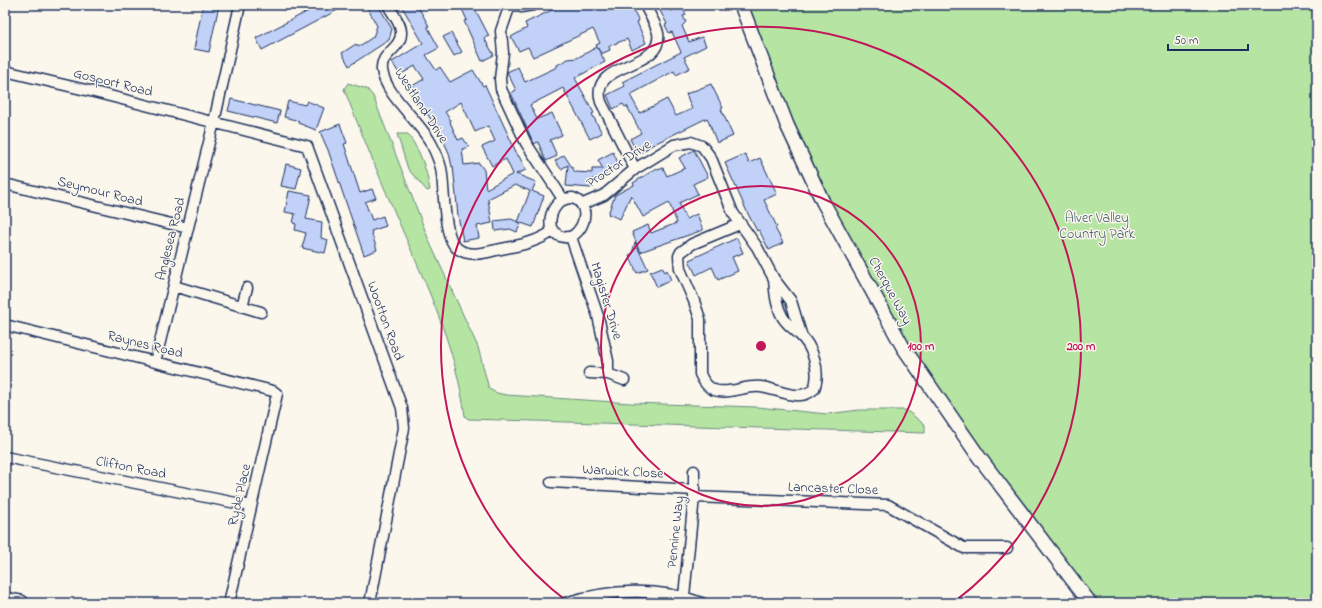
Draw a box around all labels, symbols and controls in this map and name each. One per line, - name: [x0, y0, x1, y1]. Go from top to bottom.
- scale bar: [1168, 26, 1248, 52]
- text: 50 m: [1174, 32, 1198, 50]
- street label: Gosport Road: [71, 63, 155, 103]
- street label: Westland Drive: [389, 64, 454, 149]
- street label: Proctor Drive: [582, 134, 656, 193]
- street label: Seymour Road: [55, 171, 145, 214]
- street label: Anglesea Road: [151, 195, 192, 283]
- park label: Alver Valley Country Park: [1059, 208, 1136, 246]
- street label: Cherque Way: [862, 253, 917, 329]
- street label: Magister Drive: [583, 260, 628, 343]
- street label: Wootton Road: [361, 278, 409, 364]
- street label: Raynes Road: [105, 325, 185, 366]
- text: 100 m: [908, 338, 935, 356]
- text: 200 m: [1066, 338, 1096, 356]
- centre of rings: [754, 339, 768, 353]
- street label: Clifton Road: [94, 451, 168, 485]
- street label: Warwick Close: [582, 459, 665, 485]
- street label: Ryde Place: [223, 461, 258, 528]
- street label: Lancaster Close: [788, 477, 879, 501]
- street label: Pennine Way: [662, 495, 691, 569]

